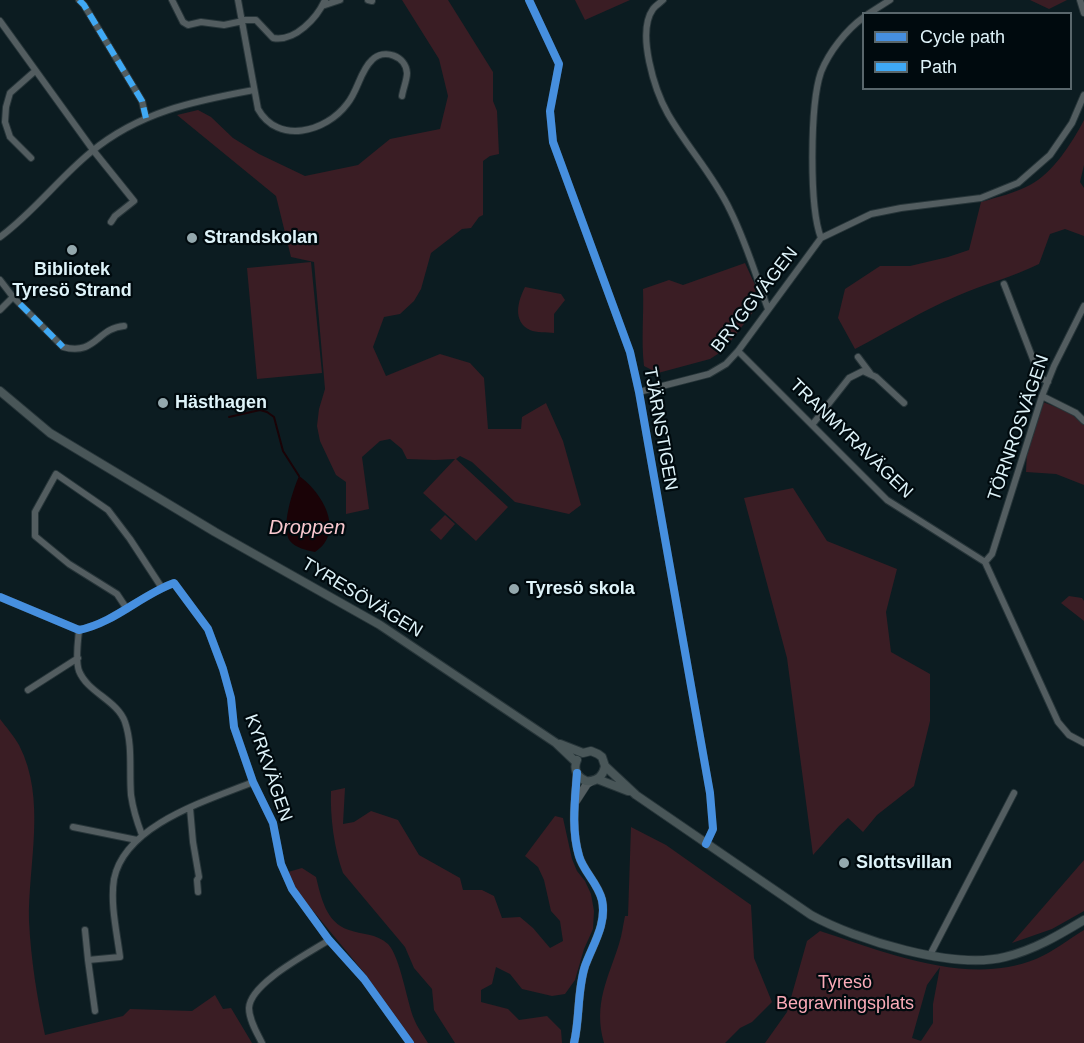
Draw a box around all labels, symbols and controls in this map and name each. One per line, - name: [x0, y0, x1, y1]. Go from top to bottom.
- legend: [862, 12, 1072, 90]
- text: Cycle path: [920, 27, 1005, 47]
- text: Path: [920, 57, 957, 77]
- place label: Strandskolan: [204, 227, 318, 249]
- marker: Strandskolan: [185, 231, 199, 245]
- marker: Bibliotek Tyresö Strand: [65, 243, 79, 257]
- street label: BRYGGVÄGEN: [707, 243, 803, 357]
- place label: Bibliotek Tyresö Strand: [12, 259, 132, 302]
- street label: TÖRNROSVÄGEN: [984, 352, 1054, 504]
- street label: TJÄRNSTIGEN: [639, 366, 681, 492]
- street label: TRANMYRAVÄGEN: [785, 375, 917, 503]
- place label: Hästhagen: [175, 392, 267, 414]
- marker: Hästhagen: [156, 396, 170, 410]
- water label: Droppen: [269, 516, 345, 540]
- street label: TYRESÖVÄGEN: [298, 553, 426, 643]
- place label: Tyresö skola: [526, 578, 635, 600]
- marker: Tyresö skola: [507, 582, 521, 596]
- street label: KYRKVÄGEN: [240, 712, 296, 824]
- place label: Slottsvillan: [856, 852, 952, 874]
- marker: Slottsvillan: [837, 856, 851, 870]
- park label: Tyresö Begravningsplats: [776, 972, 914, 1014]

